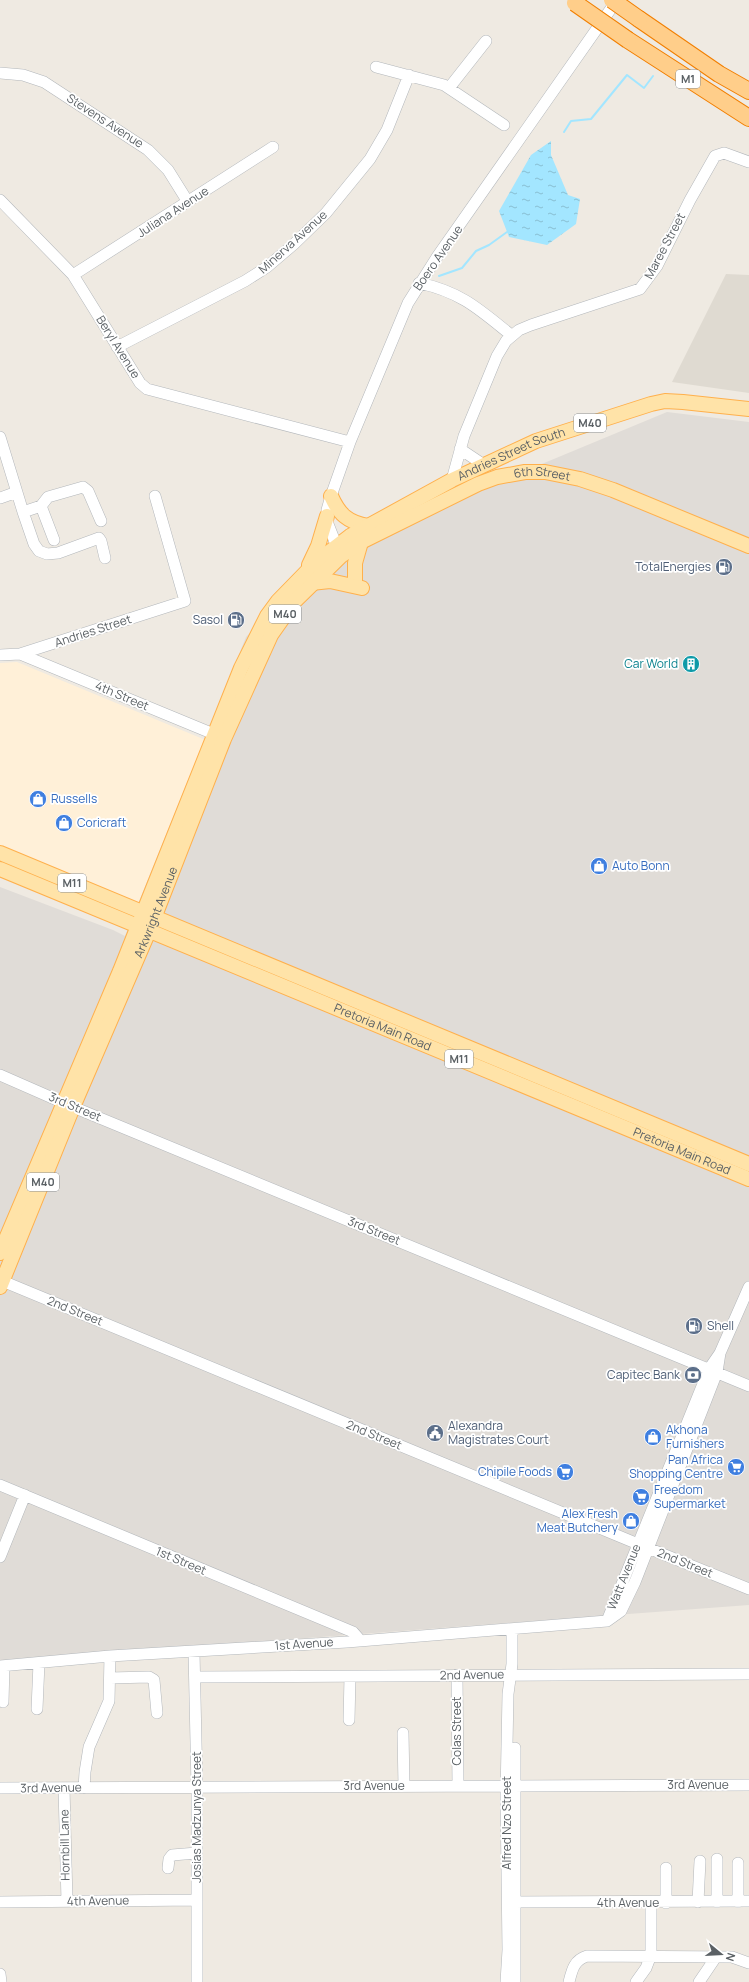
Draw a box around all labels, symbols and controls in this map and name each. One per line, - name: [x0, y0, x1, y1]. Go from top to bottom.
- road number: M1: [676, 70, 700, 88]
- street label: Stevens Avenue: [64, 89, 147, 152]
- street label: Juliana Avenue: [134, 182, 212, 241]
- street label: Minerva Avenue: [255, 206, 331, 277]
- street label: Maree Street: [640, 210, 689, 282]
- street label: Boero Avenue: [409, 222, 466, 294]
- street label: Beryl Avenue: [92, 312, 145, 381]
- road number: M40: [574, 414, 606, 432]
- street label: Andries Street South: [454, 423, 567, 484]
- street label: 6th Street: [512, 463, 572, 485]
- fuel station icon: TotalEnergies: [714, 557, 734, 577]
- place label: TotalEnergies: [635, 558, 711, 575]
- road number: M40: [269, 605, 301, 623]
- street label: Andries Street: [52, 610, 134, 651]
- fuel station icon: Sasol: [226, 610, 246, 630]
- place label: Sasol: [193, 611, 223, 628]
- building icon: Car World: [681, 654, 701, 674]
- place label: Car World: [624, 655, 678, 672]
- street label: 4th Street: [93, 677, 152, 715]
- shop icon: Russells: [28, 789, 48, 809]
- place label: Russells: [51, 790, 97, 807]
- shop icon: Coricraft: [54, 813, 74, 833]
- place label: Coricraft: [77, 814, 126, 831]
- shop icon: Auto Bonn: [589, 856, 609, 876]
- place label: Auto Bonn: [612, 857, 670, 874]
- street label: Arkwright Avenue: [129, 864, 181, 960]
- road number: M11: [58, 874, 86, 892]
- street label: Pretoria Main Road: [331, 999, 434, 1055]
- road number: M11: [445, 1050, 473, 1068]
- street label: 3rd Street: [46, 1088, 104, 1125]
- street label: Pretoria Main Road: [631, 1123, 733, 1179]
- road number: M40: [27, 1173, 59, 1191]
- street label: 3rd Street: [345, 1212, 403, 1249]
- street label: 2nd Street: [45, 1292, 106, 1329]
- fuel station icon: Shell: [684, 1316, 704, 1336]
- place label: Shell: [707, 1317, 734, 1334]
- bank icon: Capitec Bank: [683, 1365, 703, 1385]
- place label: Capitec Bank: [607, 1366, 681, 1383]
- street label: 2nd Street: [344, 1416, 405, 1453]
- place label: Alexandra Magistrates Court: [448, 1417, 549, 1448]
- place label: Akhona Furnishers: [666, 1421, 724, 1452]
- public building icon: Alexandra Magistrates Court: [425, 1423, 445, 1443]
- shop icon: Akhona Furnishers: [643, 1427, 663, 1447]
- place label: Pan Africa Shopping Centre: [629, 1451, 723, 1482]
- supermarket icon: Pan Africa Shopping Centre: [726, 1457, 746, 1477]
- supermarket icon: Chipile Foods: [555, 1462, 575, 1482]
- place label: Chipile Foods: [478, 1463, 552, 1480]
- place label: Freedom Supermarket: [654, 1481, 726, 1512]
- supermarket icon: Freedom Supermarket: [631, 1487, 651, 1507]
- place label: Alex Fresh Meat Butchery: [537, 1505, 619, 1536]
- shop icon: Alex Fresh Meat Butchery: [621, 1511, 641, 1531]
- street label: Watt Avenue: [603, 1541, 644, 1612]
- street label: 1st Street: [153, 1542, 209, 1579]
- street label: 2nd Street: [655, 1544, 716, 1581]
- street label: 1st Avenue: [274, 1633, 334, 1654]
- street label: 2nd Avenue: [440, 1665, 504, 1684]
- street label: Colas Street: [448, 1696, 465, 1766]
- street label: Josias Madzunya Street: [188, 1751, 205, 1883]
- street label: Alfred Nzo Street: [498, 1776, 515, 1870]
- street label: 3rd Avenue: [667, 1776, 729, 1793]
- street label: 3rd Avenue: [343, 1777, 405, 1794]
- street label: 3rd Avenue: [20, 1778, 82, 1797]
- street label: Hornbill Lane: [55, 1809, 74, 1881]
- street label: 4th Avenue: [67, 1891, 129, 1910]
- street label: 4th Avenue: [597, 1894, 659, 1911]
- north arrow: [701, 1934, 741, 1974]
- text: N: [723, 1951, 739, 1963]

